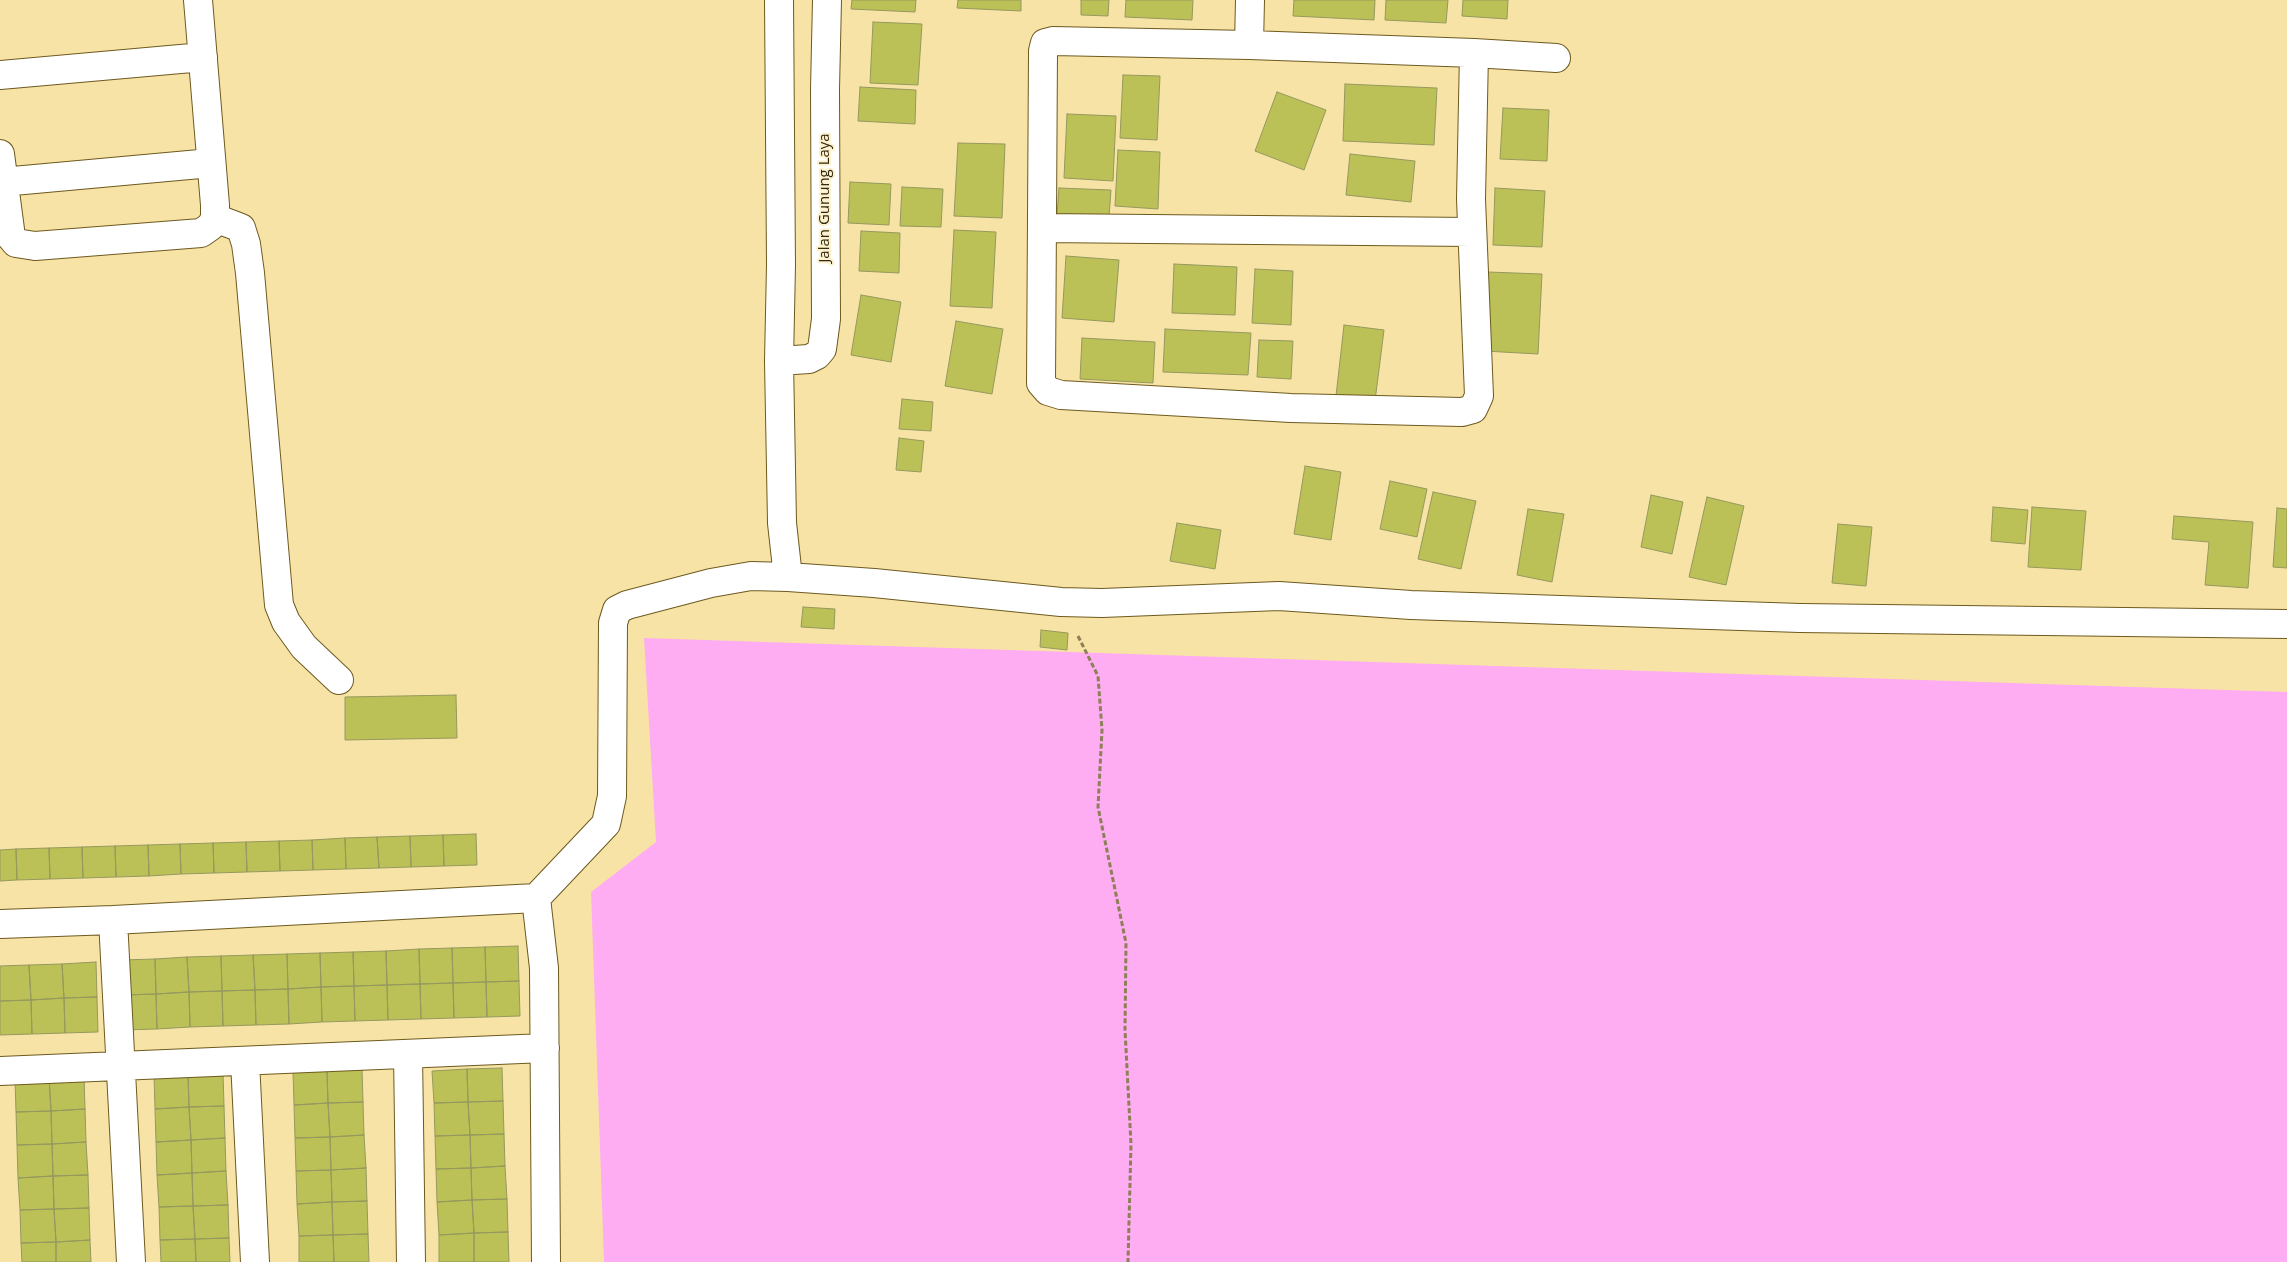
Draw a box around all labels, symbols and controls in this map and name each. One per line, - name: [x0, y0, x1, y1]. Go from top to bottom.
- street label: Jalan Gunung Laya: [816, 133, 834, 263]

